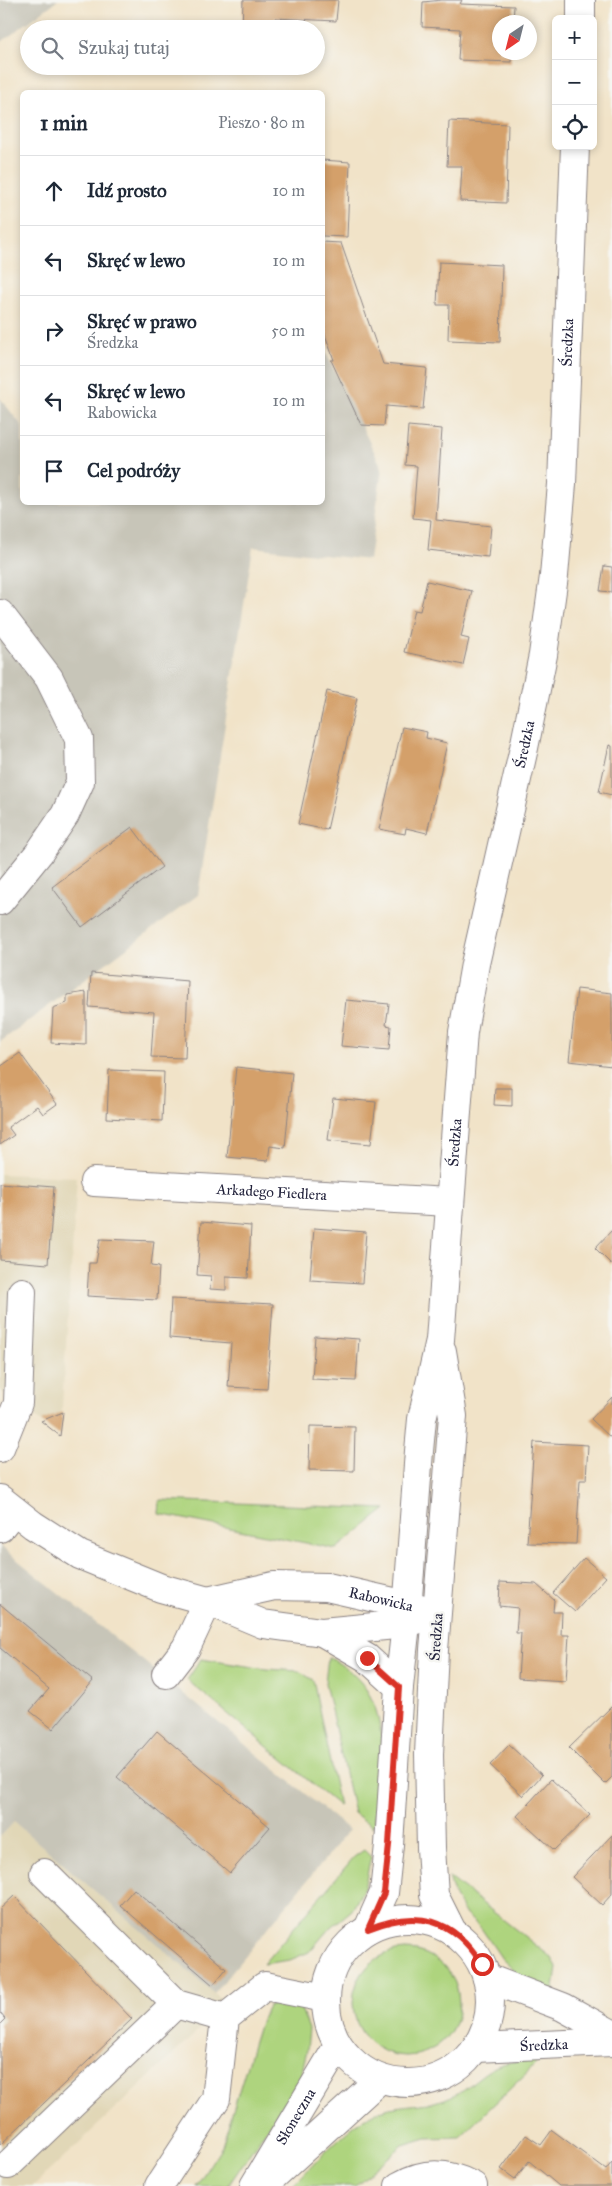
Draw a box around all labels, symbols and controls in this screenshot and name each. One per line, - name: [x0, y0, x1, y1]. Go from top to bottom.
- north arrow: [492, 15, 537, 60]
- map controls: [552, 15, 597, 150]
- button: +: [552, 15, 597, 60]
- search box: [20, 20, 325, 75]
- icon: search: [38, 34, 66, 62]
- text: Szukaj tutaj: [78, 36, 170, 59]
- button: −: [552, 60, 597, 105]
- button: locate: [552, 105, 597, 150]
- text: 1 min: [40, 110, 88, 136]
- text: Pieszo · 80 m: [218, 113, 305, 132]
- icon: ahead: [40, 177, 68, 205]
- text: Idź prosto: [87, 179, 167, 202]
- text: 10 m: [273, 181, 305, 200]
- icon: left: [40, 247, 68, 275]
- text: Skręć w lewo: [87, 249, 185, 272]
- text: 10 m: [273, 251, 305, 270]
- text: Skręć w prawo: [87, 310, 197, 333]
- icon: right: [40, 317, 68, 345]
- street label: Średzka: [557, 317, 577, 367]
- text: 50 m: [271, 321, 305, 340]
- text: Średzka: [87, 333, 138, 352]
- text: Skręć w lewo: [87, 380, 185, 403]
- icon: left: [40, 387, 68, 415]
- text: 10 m: [273, 391, 305, 410]
- text: Rabowicka: [87, 403, 157, 422]
- icon: arrive: [40, 457, 68, 485]
- text: Cel podróży: [87, 459, 180, 482]
- street label: Średzka: [510, 718, 538, 770]
- street label: Średzka: [443, 1117, 466, 1167]
- street label: Arkadego Fiedlera: [215, 1180, 328, 1204]
- street label: Rabowicka: [347, 1583, 415, 1615]
- street label: Średzka: [424, 1612, 447, 1662]
- route end: [356, 1647, 379, 1670]
- route start: [471, 1953, 494, 1976]
- street label: Średzka: [519, 2035, 569, 2055]
- street label: Słoneczna: [272, 2085, 320, 2148]

